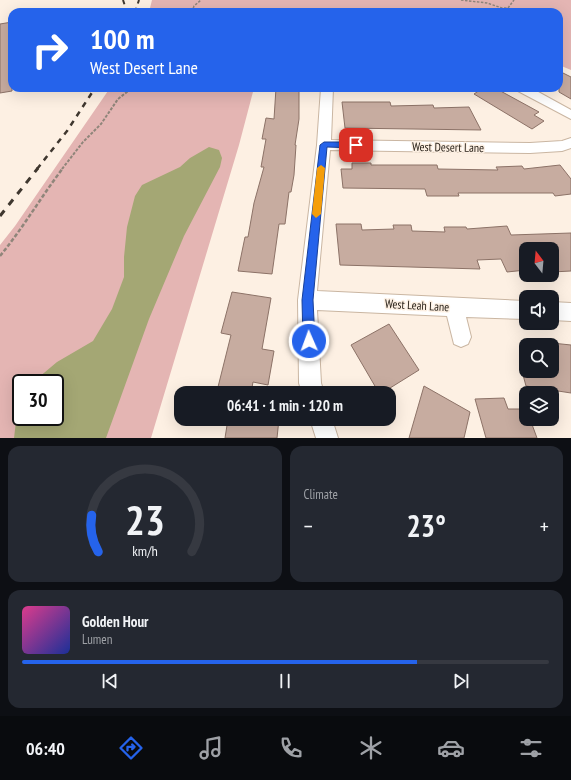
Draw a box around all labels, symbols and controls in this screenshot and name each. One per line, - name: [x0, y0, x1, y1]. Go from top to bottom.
- text: 100 m: [90, 20, 154, 57]
- icon: right: [24, 24, 76, 76]
- text: West Desert Lane: [90, 56, 198, 79]
- pin: [339, 128, 373, 162]
- icon: arrive: [345, 134, 367, 156]
- street label: West Desert Lane: [412, 139, 484, 155]
- north arrow: [519, 242, 559, 282]
- map controls: [519, 242, 559, 426]
- button: sound: [519, 290, 559, 330]
- street label: West Leah Lane: [384, 296, 450, 314]
- position arrow: [288, 320, 330, 362]
- button: search: [519, 338, 559, 378]
- speed limit sign: 30: [12, 374, 64, 426]
- button: layers: [519, 386, 559, 426]
- text: 06:41 · 1 min · 120 m: [227, 396, 343, 415]
- text: Climate: [304, 486, 338, 503]
- text: 23: [125, 493, 165, 546]
- text: 23°: [406, 506, 446, 545]
- text: −: [304, 512, 313, 540]
- text: +: [540, 512, 549, 540]
- text: km/h: [132, 541, 157, 560]
- text: Golden Hour: [82, 612, 149, 631]
- text: Lumen: [82, 631, 112, 648]
- icon: previous: [99, 670, 121, 692]
- icon: pause: [274, 670, 296, 692]
- icon: next: [450, 670, 472, 692]
- icon: directions: [117, 734, 145, 762]
- icon: music: [197, 734, 225, 762]
- icon: phone: [277, 734, 305, 762]
- icon: climate: [357, 734, 385, 762]
- icon: car: [437, 734, 465, 762]
- icon: filters: [517, 734, 545, 762]
- text: 06:40: [26, 737, 65, 760]

